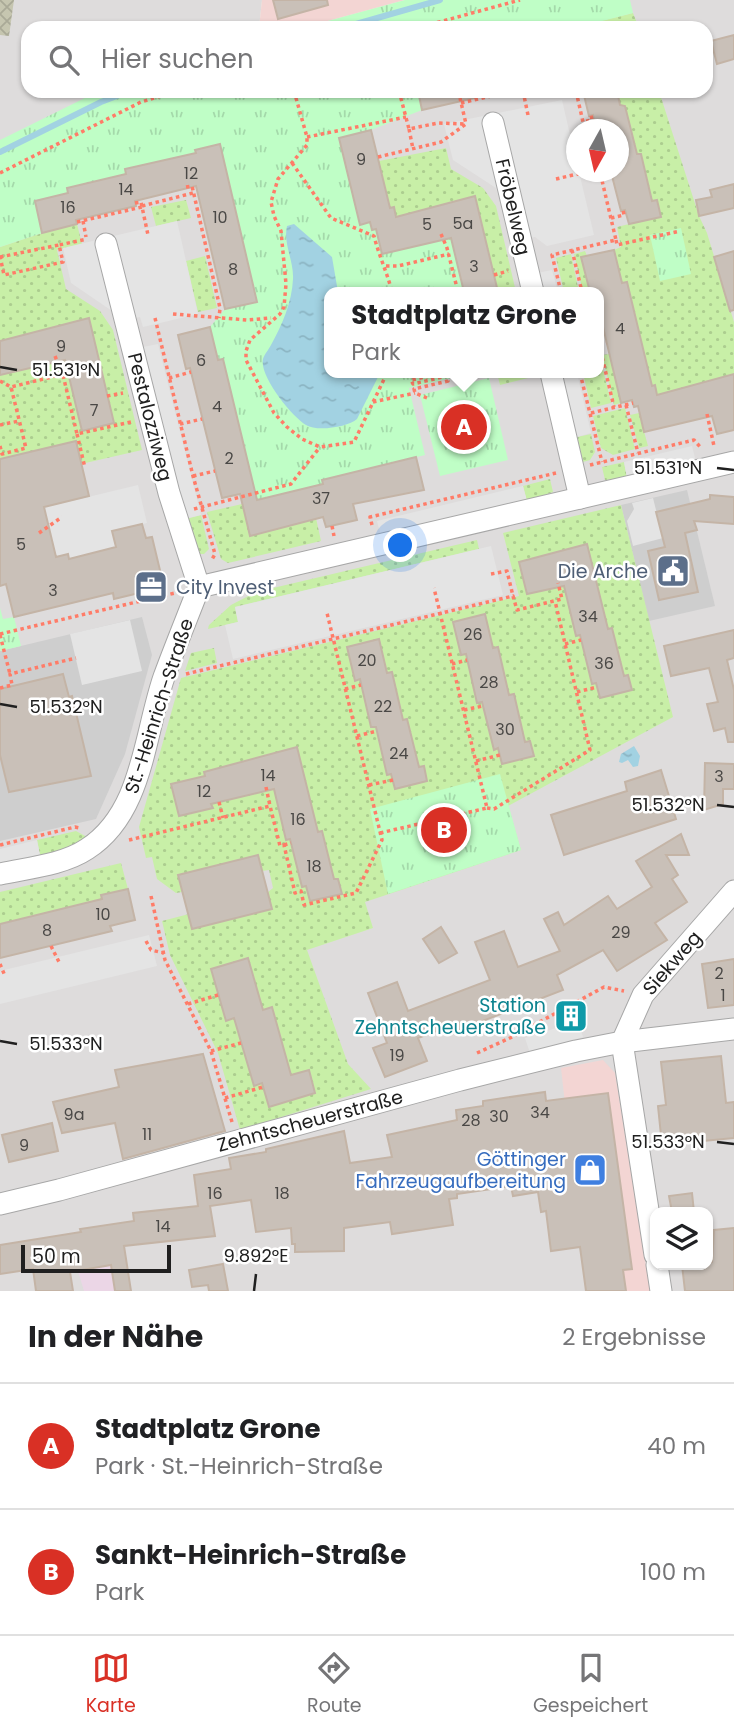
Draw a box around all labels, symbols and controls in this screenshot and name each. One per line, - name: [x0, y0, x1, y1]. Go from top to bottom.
- search box: [21, 21, 713, 98]
- icon: search: [45, 41, 83, 79]
- text: Hier suchen: [101, 41, 254, 77]
- north arrow: [566, 119, 629, 182]
- house number: 9: [356, 148, 366, 171]
- street label: Fröbelweg: [489, 156, 537, 258]
- house number: 12: [184, 162, 198, 185]
- house number: 14: [118, 178, 134, 201]
- house number: 16: [60, 196, 76, 219]
- house number: 10: [212, 206, 228, 229]
- house number: 5a: [453, 212, 473, 235]
- house number: 5: [422, 213, 432, 236]
- house number: 3: [469, 255, 479, 278]
- house number: 8: [228, 258, 238, 281]
- popup: [324, 287, 604, 378]
- text: Stadtplatz Grone: [351, 297, 577, 333]
- house number: 4: [615, 317, 625, 340]
- house number: 9: [56, 335, 66, 358]
- text: Park: [351, 336, 401, 368]
- house number: 6: [196, 349, 206, 372]
- street label: Pestalozziweg: [121, 350, 179, 484]
- text: 51.531°N: [32, 357, 100, 382]
- house number: 4: [212, 395, 222, 418]
- house number: 7: [90, 399, 99, 422]
- pin: A: [441, 401, 487, 453]
- house number: 2: [224, 447, 234, 470]
- text: 51.531°N: [634, 455, 702, 480]
- house number: 37: [312, 487, 330, 510]
- your location: [383, 528, 417, 562]
- house number: 5: [16, 533, 26, 556]
- public building icon: Die Arche: [654, 552, 692, 590]
- place label: Die Arche: [558, 558, 648, 585]
- office icon: City Invest: [132, 568, 170, 606]
- place label: City Invest: [176, 574, 274, 601]
- house number: 3: [48, 579, 58, 602]
- house number: 34: [578, 605, 598, 628]
- street label: St.-Heinrich-Straße: [118, 615, 200, 797]
- house number: 26: [463, 623, 483, 646]
- house number: 20: [357, 649, 377, 672]
- house number: 36: [594, 652, 614, 675]
- house number: 28: [479, 671, 499, 694]
- text: 51.532°N: [29, 694, 103, 719]
- house number: 22: [374, 695, 392, 718]
- house number: 30: [495, 718, 515, 741]
- house number: 24: [389, 742, 409, 765]
- house number: 14: [260, 764, 276, 787]
- house number: 3: [714, 765, 724, 788]
- house number: 12: [197, 780, 211, 803]
- text: 51.532°N: [631, 792, 705, 817]
- pin: B: [421, 804, 467, 856]
- house number: 16: [290, 808, 306, 831]
- house number: 18: [306, 855, 322, 878]
- house number: 10: [95, 903, 111, 926]
- house number: 8: [42, 919, 52, 942]
- house number: 29: [611, 921, 631, 944]
- street label: Siekweg: [636, 925, 708, 1001]
- house number: 2: [714, 962, 724, 985]
- house number: 1: [720, 984, 726, 1007]
- place label: Station Zehntscheuerstraße: [355, 992, 546, 1041]
- building icon: Station Zehntscheuerstraße: [552, 997, 590, 1035]
- text: 51.533°N: [29, 1031, 103, 1056]
- house number: 19: [389, 1044, 405, 1067]
- street label: Zehntscheuerstraße: [214, 1083, 406, 1159]
- house number: 34: [530, 1101, 550, 1124]
- house number: 9a: [64, 1103, 84, 1126]
- house number: 30: [489, 1105, 509, 1128]
- house number: 28: [461, 1109, 481, 1132]
- house number: 11: [142, 1123, 152, 1146]
- text: 51.533°N: [631, 1129, 705, 1154]
- house number: 9: [19, 1134, 29, 1157]
- place label: Göttinger Fahrzeugaufbereitung: [355, 1146, 566, 1195]
- shop icon: Göttinger Fahrzeugaufbereitung: [571, 1151, 609, 1189]
- house number: 16: [207, 1182, 223, 1205]
- house number: 18: [274, 1182, 290, 1205]
- map controls: [650, 1207, 713, 1270]
- button: layers: [650, 1207, 713, 1270]
- house number: 14: [155, 1215, 171, 1238]
- scale bar: [21, 1242, 172, 1274]
- text: 50 m: [32, 1243, 81, 1270]
- text: 9.892°E: [224, 1243, 288, 1268]
- text: In der Nähe: [28, 1315, 203, 1358]
- text: 2 Ergebnisse: [562, 1321, 706, 1353]
- text: Stadtplatz Grone: [95, 1411, 320, 1447]
- text: A: [43, 1430, 59, 1462]
- text: 40 m: [647, 1430, 706, 1462]
- text: Park · St.-Heinrich-Straße: [95, 1450, 383, 1482]
- text: Sankt-Heinrich-Straße: [95, 1537, 406, 1573]
- text: B: [43, 1556, 59, 1588]
- text: 100 m: [640, 1556, 706, 1588]
- text: Park: [95, 1576, 144, 1608]
- tab: Karte: [86, 1649, 136, 1720]
- tab: Route: [307, 1649, 362, 1720]
- tab: Gespeichert: [533, 1649, 648, 1720]

